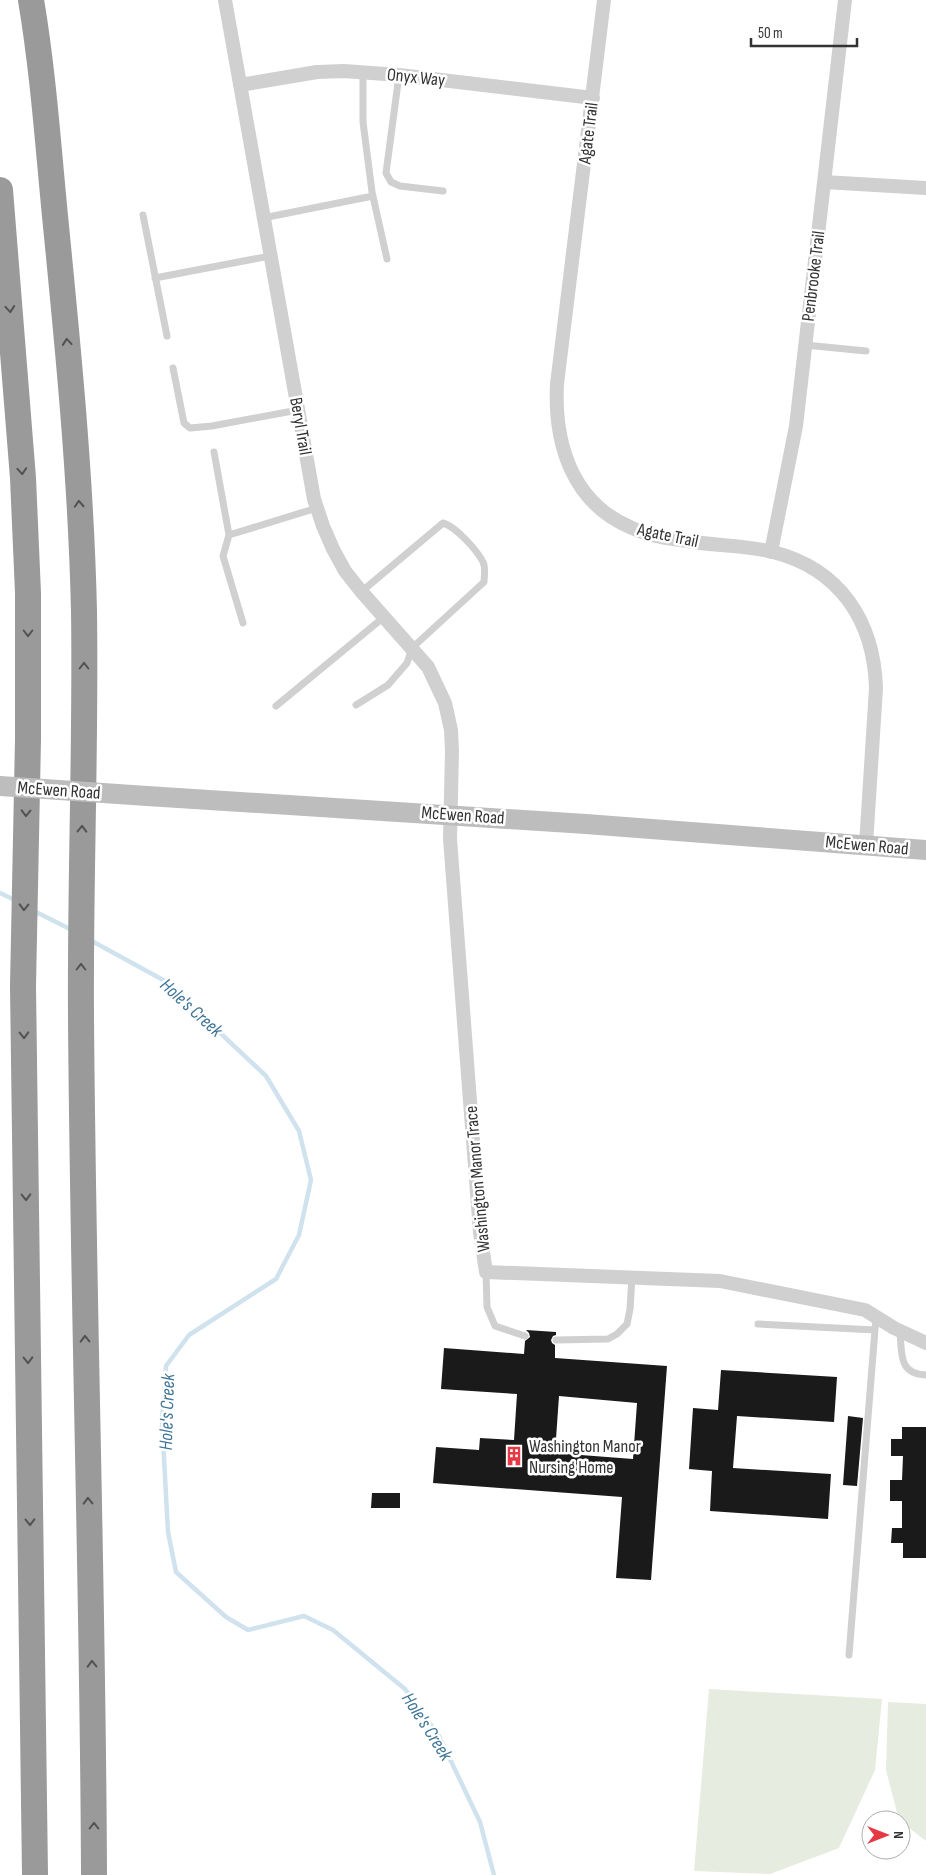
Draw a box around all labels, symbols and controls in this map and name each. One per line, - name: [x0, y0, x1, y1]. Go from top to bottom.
- scale bar: [751, 15, 857, 47]
- text: 50 m: [758, 24, 783, 43]
- street label: Onyx Way: [386, 64, 446, 91]
- street label: Agate Trail: [574, 101, 603, 166]
- street label: Penbrooke Trail: [798, 230, 829, 323]
- one-way arrow: [5, 305, 16, 313]
- one-way arrow: [62, 338, 73, 346]
- street label: Beryl Trail: [285, 396, 316, 457]
- one-way arrow: [17, 467, 28, 475]
- one-way arrow: [73, 500, 84, 508]
- street label: Agate Trail: [635, 519, 700, 552]
- one-way arrow: [23, 630, 33, 637]
- one-way arrow: [79, 662, 89, 670]
- street label: McEwen Road: [17, 777, 101, 804]
- street label: McEwen Road: [421, 802, 505, 829]
- one-way arrow: [21, 810, 31, 817]
- one-way arrow: [77, 825, 87, 832]
- street label: McEwen Road: [825, 831, 909, 860]
- one-way arrow: [19, 904, 30, 912]
- one-way arrow: [76, 963, 86, 970]
- water label: Hole's Creek: [155, 974, 228, 1043]
- one-way arrow: [18, 1031, 29, 1039]
- street label: Washington Manor Trace: [461, 1105, 494, 1253]
- one-way arrow: [21, 1194, 31, 1202]
- one-way arrow: [80, 1335, 90, 1342]
- one-way arrow: [23, 1356, 33, 1364]
- water label: Hole's Creek: [155, 1373, 180, 1451]
- place label: Washington Manor Nursing Home: [529, 1436, 641, 1478]
- building icon: Washington Manor Nursing Home: [503, 1445, 525, 1467]
- one-way arrow: [83, 1497, 94, 1505]
- one-way arrow: [25, 1518, 35, 1526]
- one-way arrow: [87, 1660, 97, 1668]
- water label: Hole's Creek: [396, 1688, 458, 1766]
- north arrow: [861, 1810, 911, 1860]
- one-way arrow: [89, 1822, 99, 1830]
- text: N: [890, 1831, 907, 1839]

